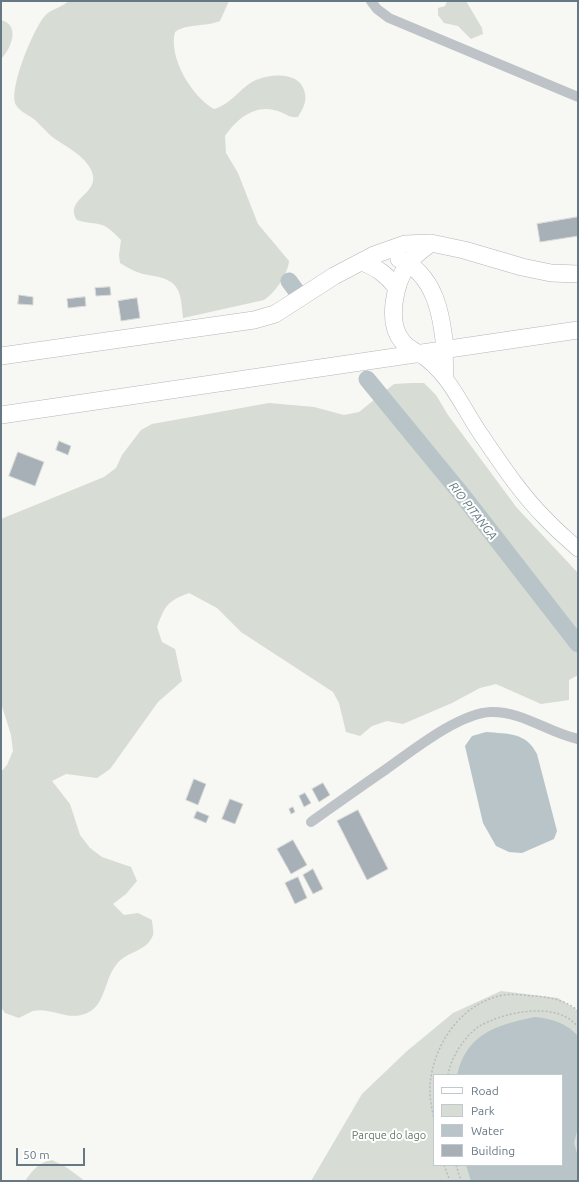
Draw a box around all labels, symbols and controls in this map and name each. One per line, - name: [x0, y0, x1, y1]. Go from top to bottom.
- water label: RIO PITANGA: [446, 479, 500, 543]
- legend: [433, 1074, 563, 1166]
- text: Road: [471, 1084, 499, 1097]
- text: Park: [471, 1104, 495, 1117]
- text: Water: [471, 1124, 504, 1137]
- park label: Parque do lago: [352, 1128, 426, 1142]
- scale bar: [18, 1140, 87, 1166]
- text: Building: [471, 1144, 515, 1157]
- text: 50 m: [23, 1148, 50, 1161]

